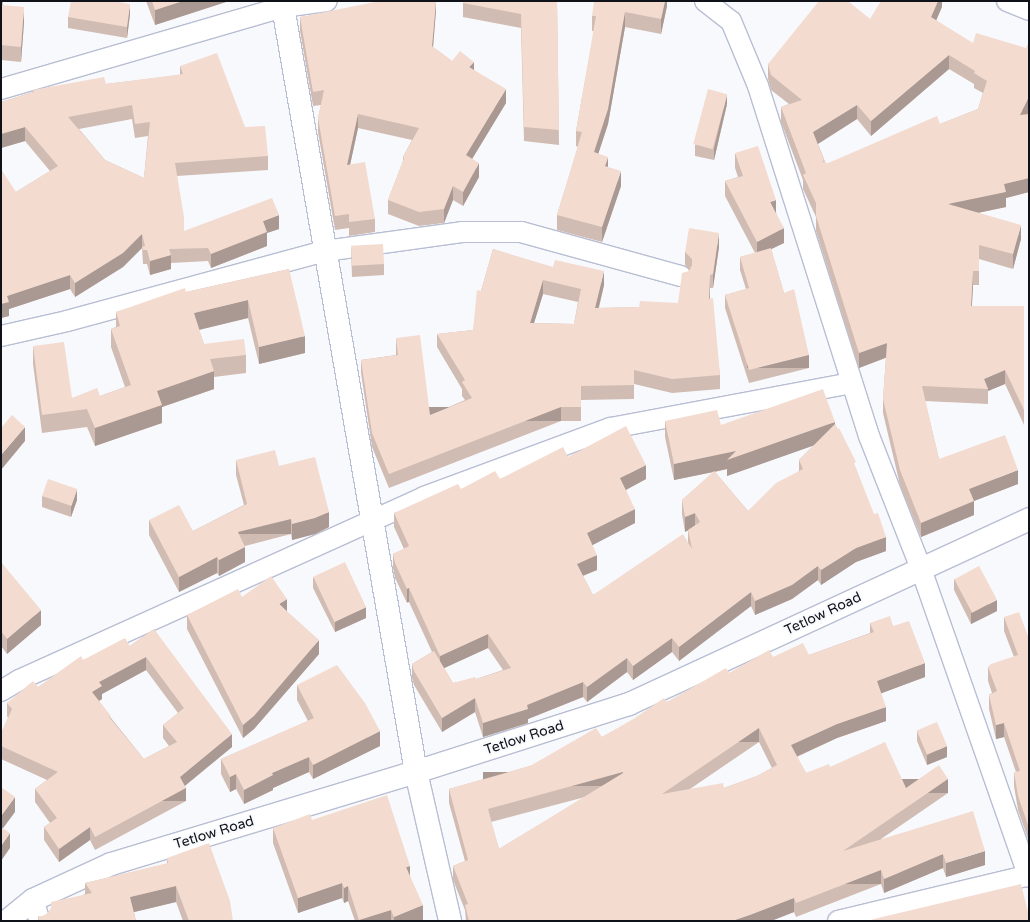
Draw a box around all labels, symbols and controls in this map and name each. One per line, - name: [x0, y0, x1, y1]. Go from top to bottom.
- street label: Tetlow Road: [782, 589, 864, 639]
- street label: Tetlow Road: [482, 717, 566, 759]
- street label: Tetlow Road: [172, 813, 256, 853]

